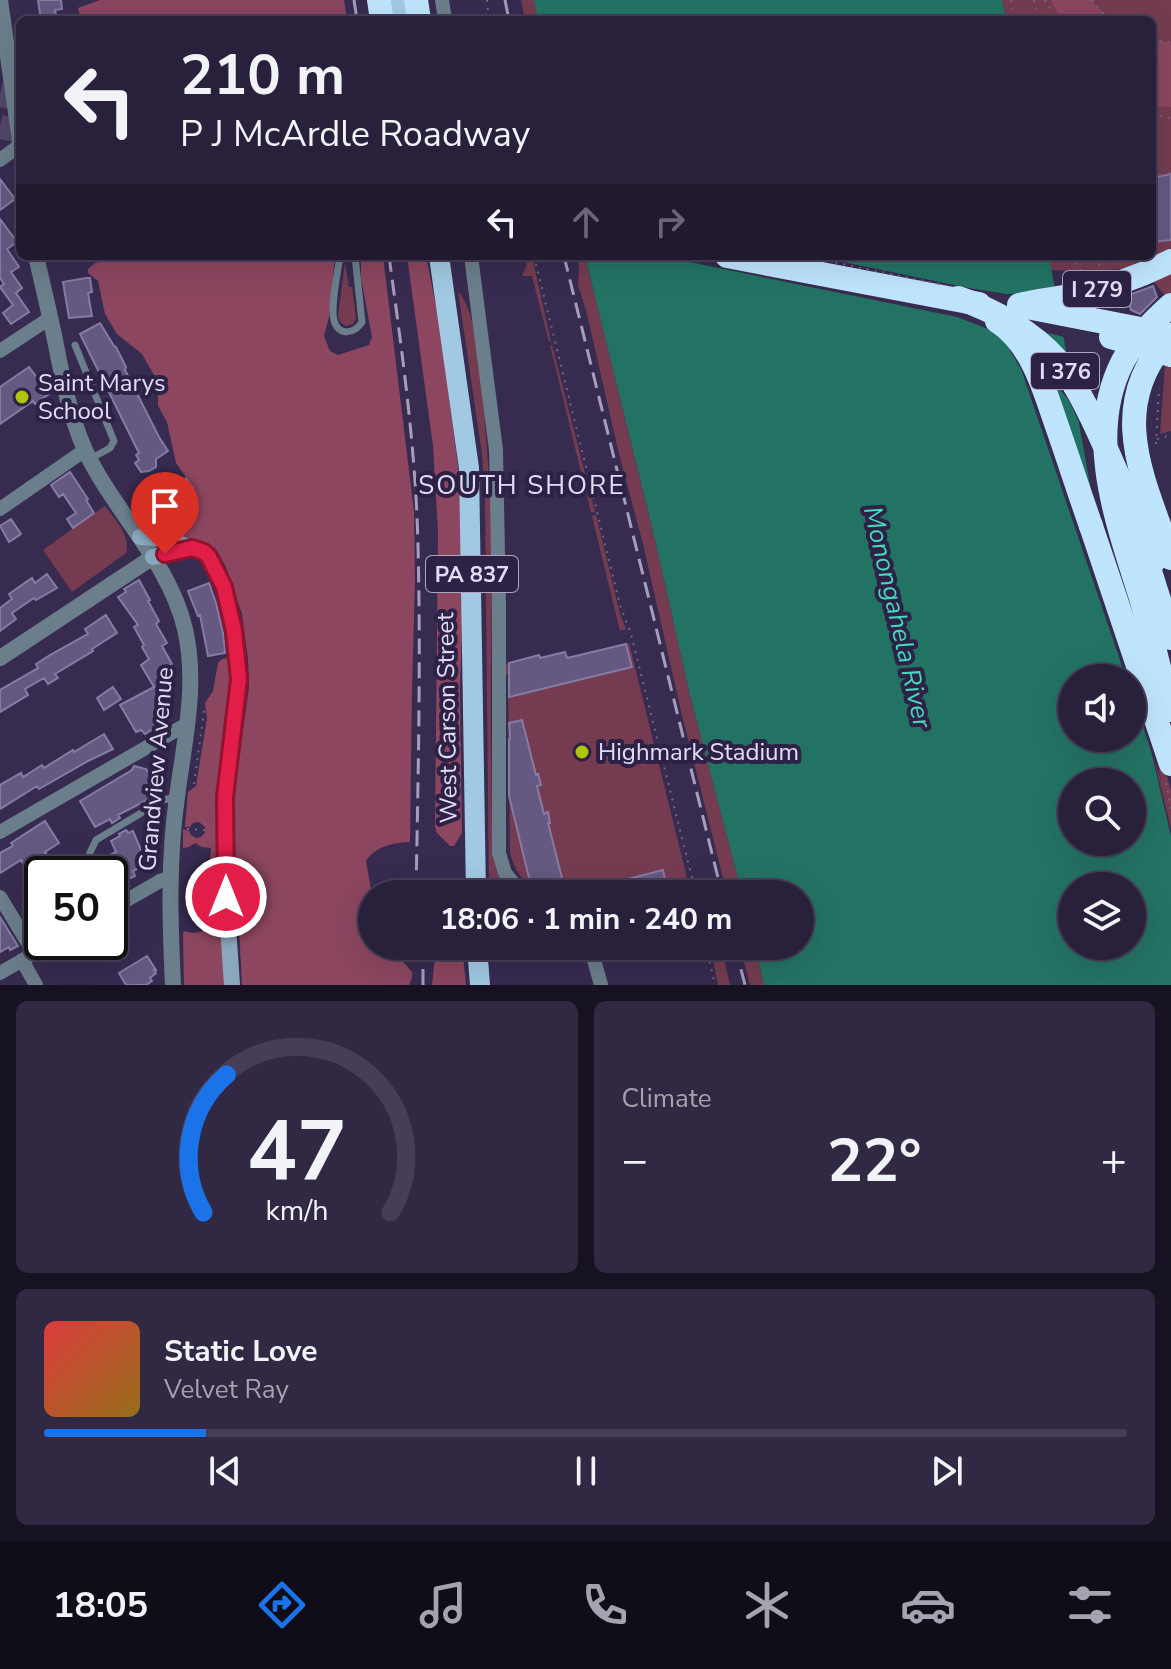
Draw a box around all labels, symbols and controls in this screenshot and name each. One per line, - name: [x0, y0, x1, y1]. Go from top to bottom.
- text: 210 m: [180, 37, 345, 114]
- icon: left: [48, 48, 152, 152]
- text: P J McArdle Roadway: [180, 110, 530, 159]
- icon: left: [480, 200, 524, 244]
- icon: ahead: [564, 200, 608, 244]
- icon: right: [648, 200, 692, 244]
- road number: I 279: [1063, 271, 1131, 307]
- road number: I 376: [1031, 353, 1099, 389]
- place label: Saint Marys School: [38, 367, 165, 427]
- marker: Saint Marys School: [13, 388, 31, 406]
- district label: SOUTH SHORE: [418, 468, 626, 503]
- pin: [131, 472, 199, 554]
- icon: arrive: [143, 484, 187, 528]
- water label: Monongahela River: [855, 503, 940, 732]
- road number: PA 837: [426, 556, 518, 592]
- street label: West Carson Street: [429, 612, 465, 824]
- map controls: [1058, 664, 1146, 960]
- button: sound: [1058, 664, 1146, 752]
- street label: Grandview Avenue: [131, 666, 181, 872]
- place label: Highmark Stadium: [598, 736, 799, 768]
- marker: Highmark Stadium: [573, 743, 591, 761]
- button: search: [1058, 768, 1146, 856]
- position arrow: [184, 855, 268, 939]
- speed limit sign: 50: [24, 856, 128, 960]
- button: layers: [1058, 872, 1146, 960]
- text: 18:06 · 1 min · 240 m: [440, 899, 732, 940]
- text: Climate: [622, 1081, 712, 1116]
- text: 47: [247, 1095, 347, 1208]
- text: 22°: [827, 1120, 922, 1202]
- text: −: [622, 1131, 648, 1191]
- text: +: [1101, 1131, 1127, 1191]
- text: km/h: [265, 1191, 328, 1230]
- text: Static Love: [164, 1331, 318, 1372]
- text: Velvet Ray: [164, 1372, 289, 1407]
- icon: previous: [203, 1449, 247, 1493]
- icon: pause: [564, 1449, 608, 1493]
- icon: next: [925, 1449, 969, 1493]
- icon: directions: [254, 1577, 310, 1633]
- icon: music: [415, 1577, 471, 1633]
- icon: phone: [577, 1577, 633, 1633]
- icon: climate: [739, 1577, 795, 1633]
- icon: car: [900, 1577, 956, 1633]
- icon: filters: [1062, 1577, 1118, 1633]
- text: 18:05: [53, 1581, 148, 1630]

